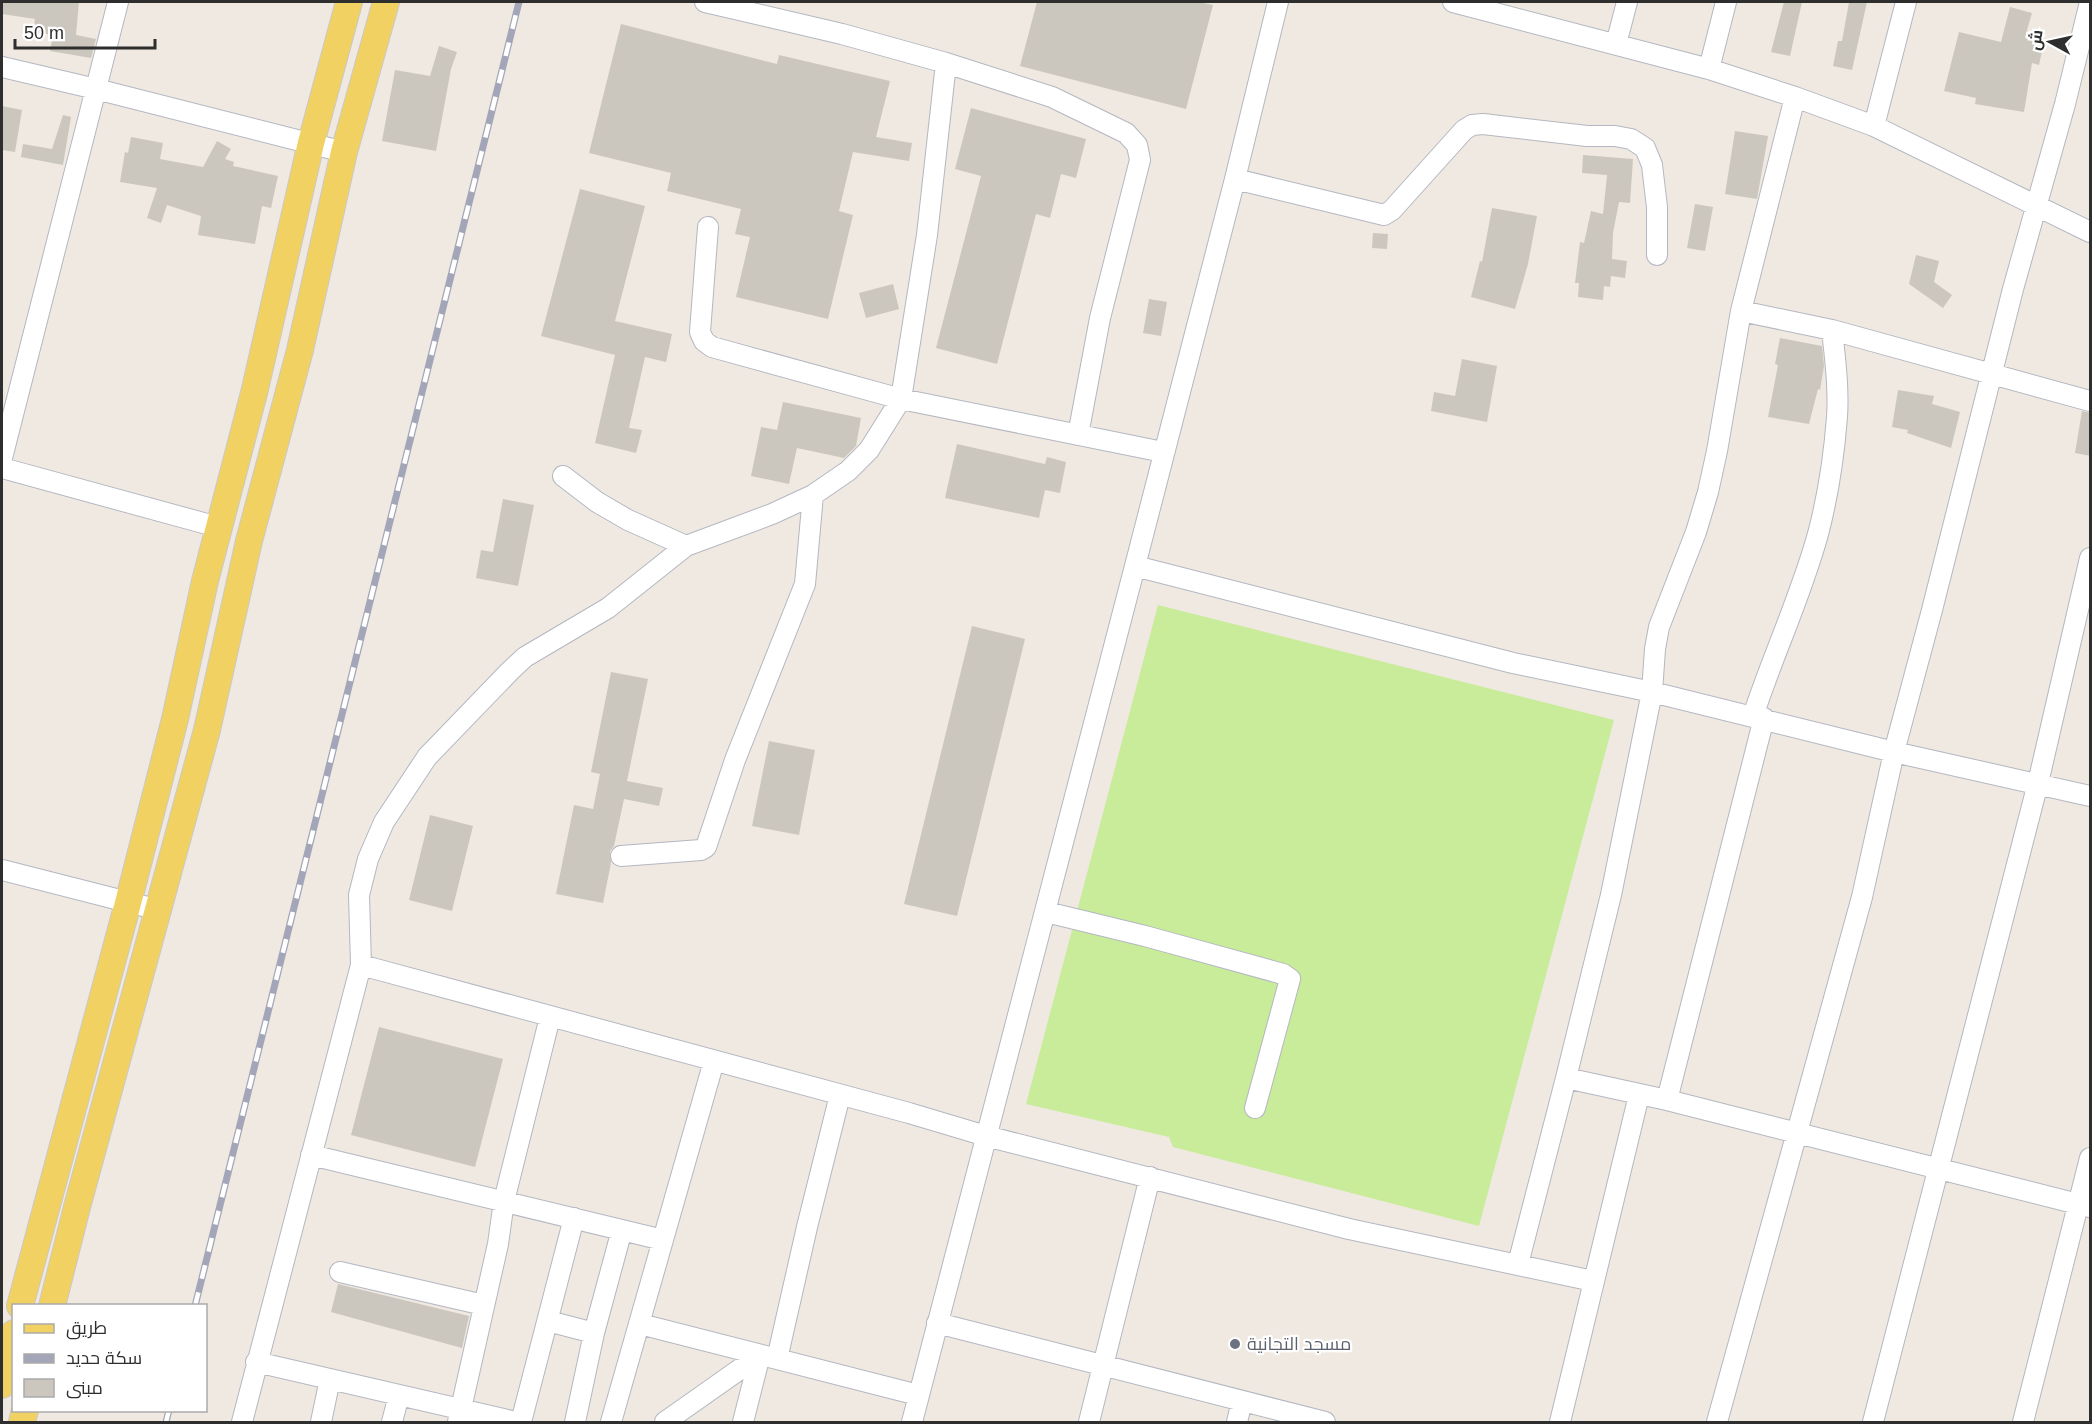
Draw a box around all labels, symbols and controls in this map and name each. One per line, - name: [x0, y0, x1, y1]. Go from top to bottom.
- scale bar: [15, 12, 154, 50]
- north arrow: [2020, 12, 2080, 72]
- text: 50 m: [24, 23, 64, 43]
- text: ش: [2026, 29, 2046, 51]
- legend: [12, 1304, 207, 1412]
- text: طريق: [66, 1318, 107, 1340]
- place label: مسجد التجانية: [1247, 1334, 1351, 1354]
- marker: مسجد التجانية: [1228, 1337, 1242, 1351]
- text: سكة حديد: [66, 1348, 142, 1368]
- text: مبنى: [66, 1378, 103, 1399]

